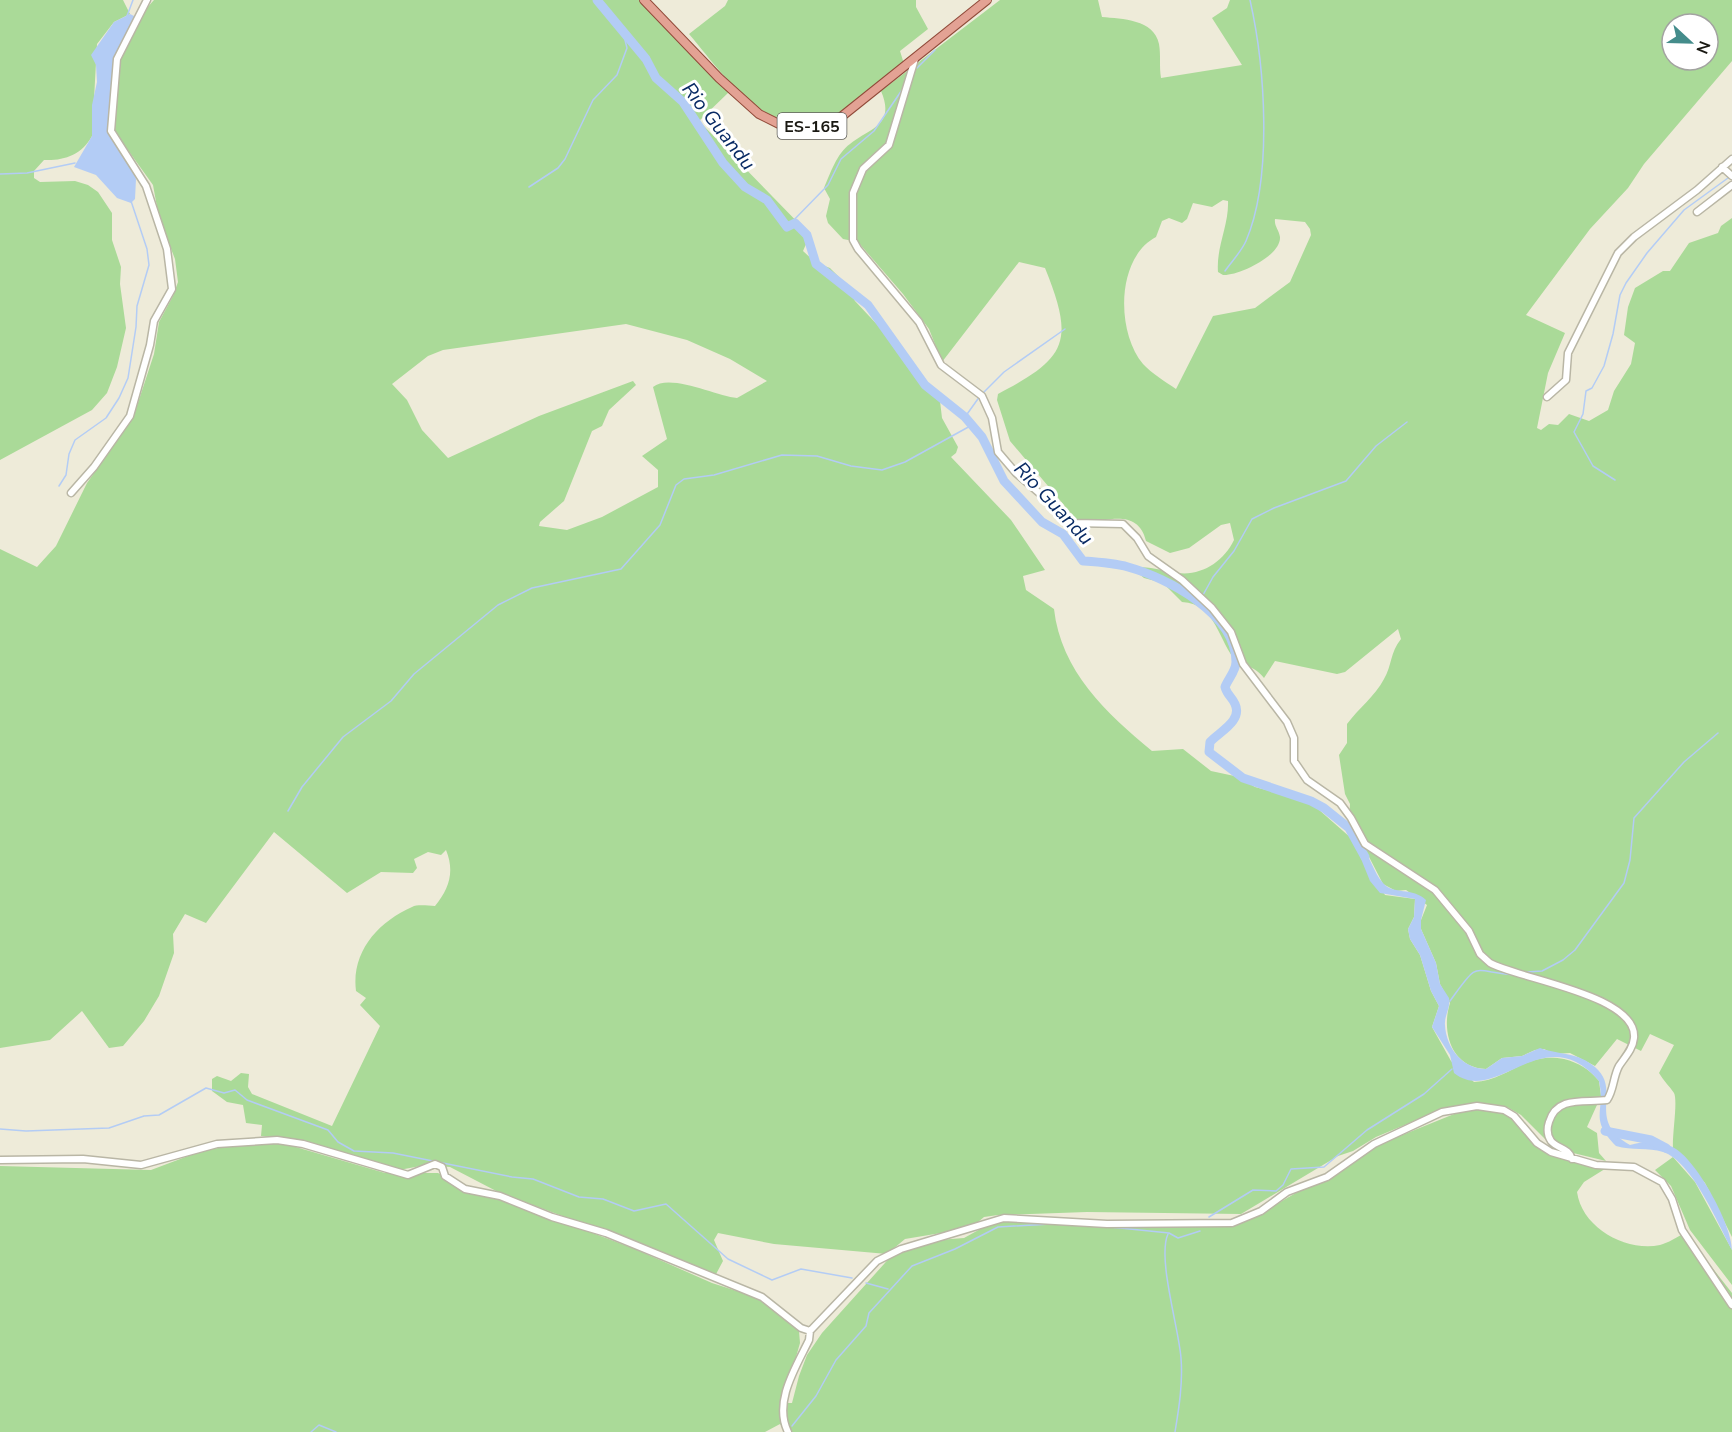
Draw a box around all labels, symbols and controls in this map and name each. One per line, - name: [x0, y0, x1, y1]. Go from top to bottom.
- north arrow: [1660, 12, 1720, 72]
- text: N: [1691, 38, 1715, 57]
- water label: Rio Guandu: [676, 77, 762, 176]
- road number: ES-165: [778, 113, 846, 139]
- water label: Rio Guandu: [1008, 456, 1099, 551]

